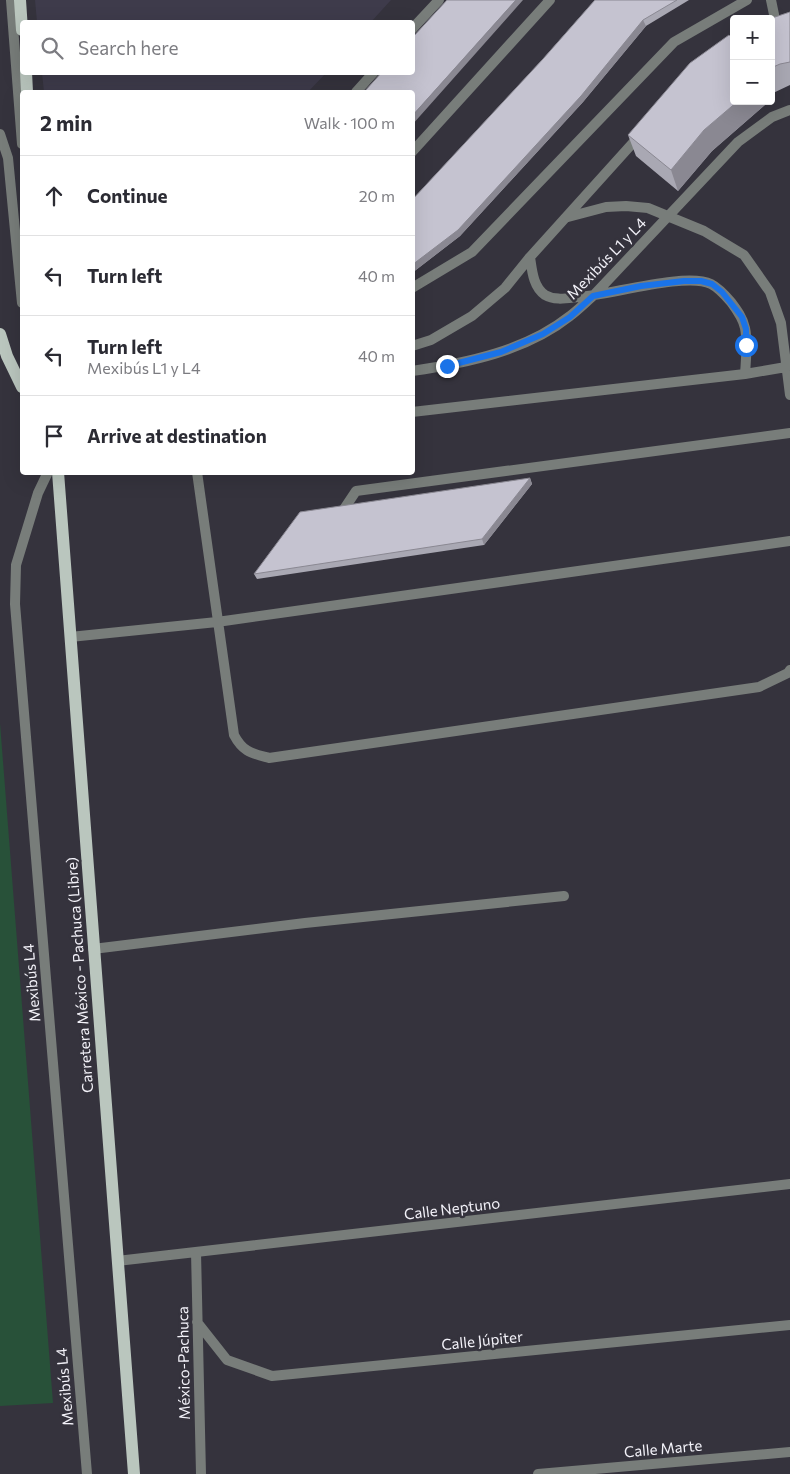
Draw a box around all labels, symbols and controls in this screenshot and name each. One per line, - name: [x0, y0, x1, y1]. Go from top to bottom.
- map controls: [730, 15, 775, 105]
- button: +: [730, 15, 775, 60]
- search box: [20, 20, 415, 75]
- icon: search: [38, 34, 66, 62]
- text: Search here: [78, 36, 178, 59]
- button: −: [730, 60, 775, 105]
- text: 2 min: [40, 110, 92, 135]
- text: Walk · 100 m: [304, 113, 395, 132]
- icon: ahead: [40, 182, 68, 210]
- text: Continue: [87, 184, 167, 207]
- text: 20 m: [359, 186, 395, 205]
- street label: Mexibús L1 y L4: [563, 213, 649, 303]
- icon: left: [40, 262, 68, 290]
- text: Turn left: [87, 264, 162, 287]
- text: 40 m: [358, 266, 395, 285]
- route start: [735, 334, 758, 357]
- text: Turn left: [87, 335, 162, 358]
- icon: left: [40, 342, 68, 370]
- text: 40 m: [358, 346, 395, 365]
- route end: [436, 355, 459, 378]
- text: Mexibús L1 y L4: [87, 358, 201, 377]
- icon: arrive: [40, 422, 68, 450]
- text: Arrive at destination: [87, 424, 267, 447]
- street label: Carretera México - Pachuca (Libre): [62, 856, 96, 1094]
- street label: Mexibús L4: [19, 943, 43, 1023]
- street label: Calle Neptuno: [403, 1193, 501, 1223]
- street label: México-Pachuca: [173, 1306, 193, 1420]
- street label: Calle Júpiter: [440, 1327, 524, 1353]
- street label: Mexibús L4: [52, 1347, 76, 1427]
- street label: Calle Marte: [623, 1436, 703, 1460]

